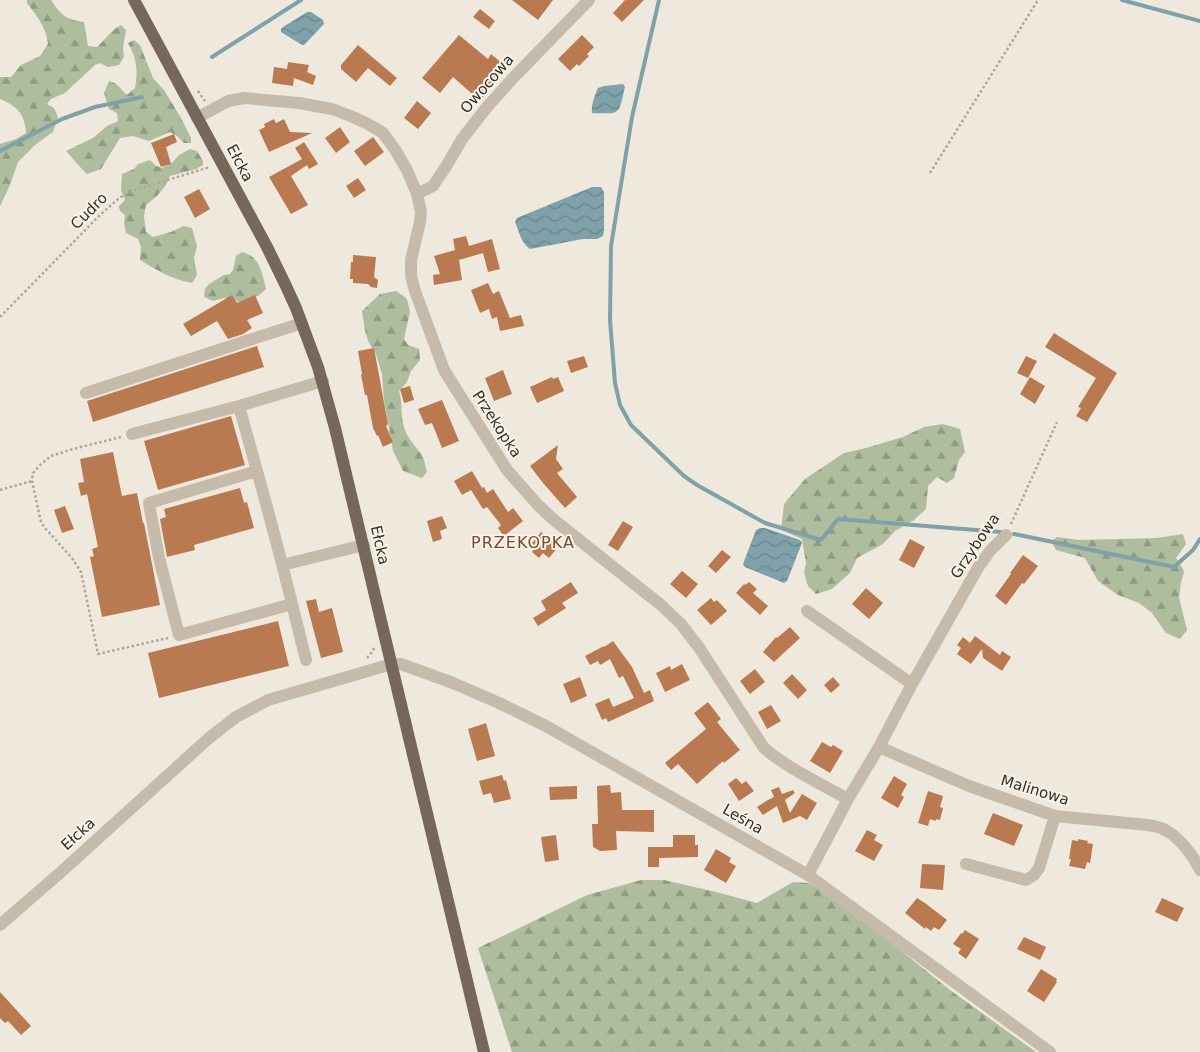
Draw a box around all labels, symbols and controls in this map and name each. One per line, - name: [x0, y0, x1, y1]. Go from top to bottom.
- street label: Owocowa: [457, 51, 517, 117]
- street label: Ełcka: [223, 141, 257, 185]
- street label: Cudro: [67, 189, 111, 233]
- street label: Przekopka: [469, 387, 525, 461]
- street label: Grzybowa: [947, 510, 1003, 582]
- street label: Ełcka: [367, 524, 393, 566]
- district label: PRZEKOPKA: [471, 533, 575, 552]
- street label: Malinowa: [999, 771, 1071, 809]
- street label: Leśna: [720, 800, 766, 838]
- street label: Ełcka: [57, 814, 99, 854]

